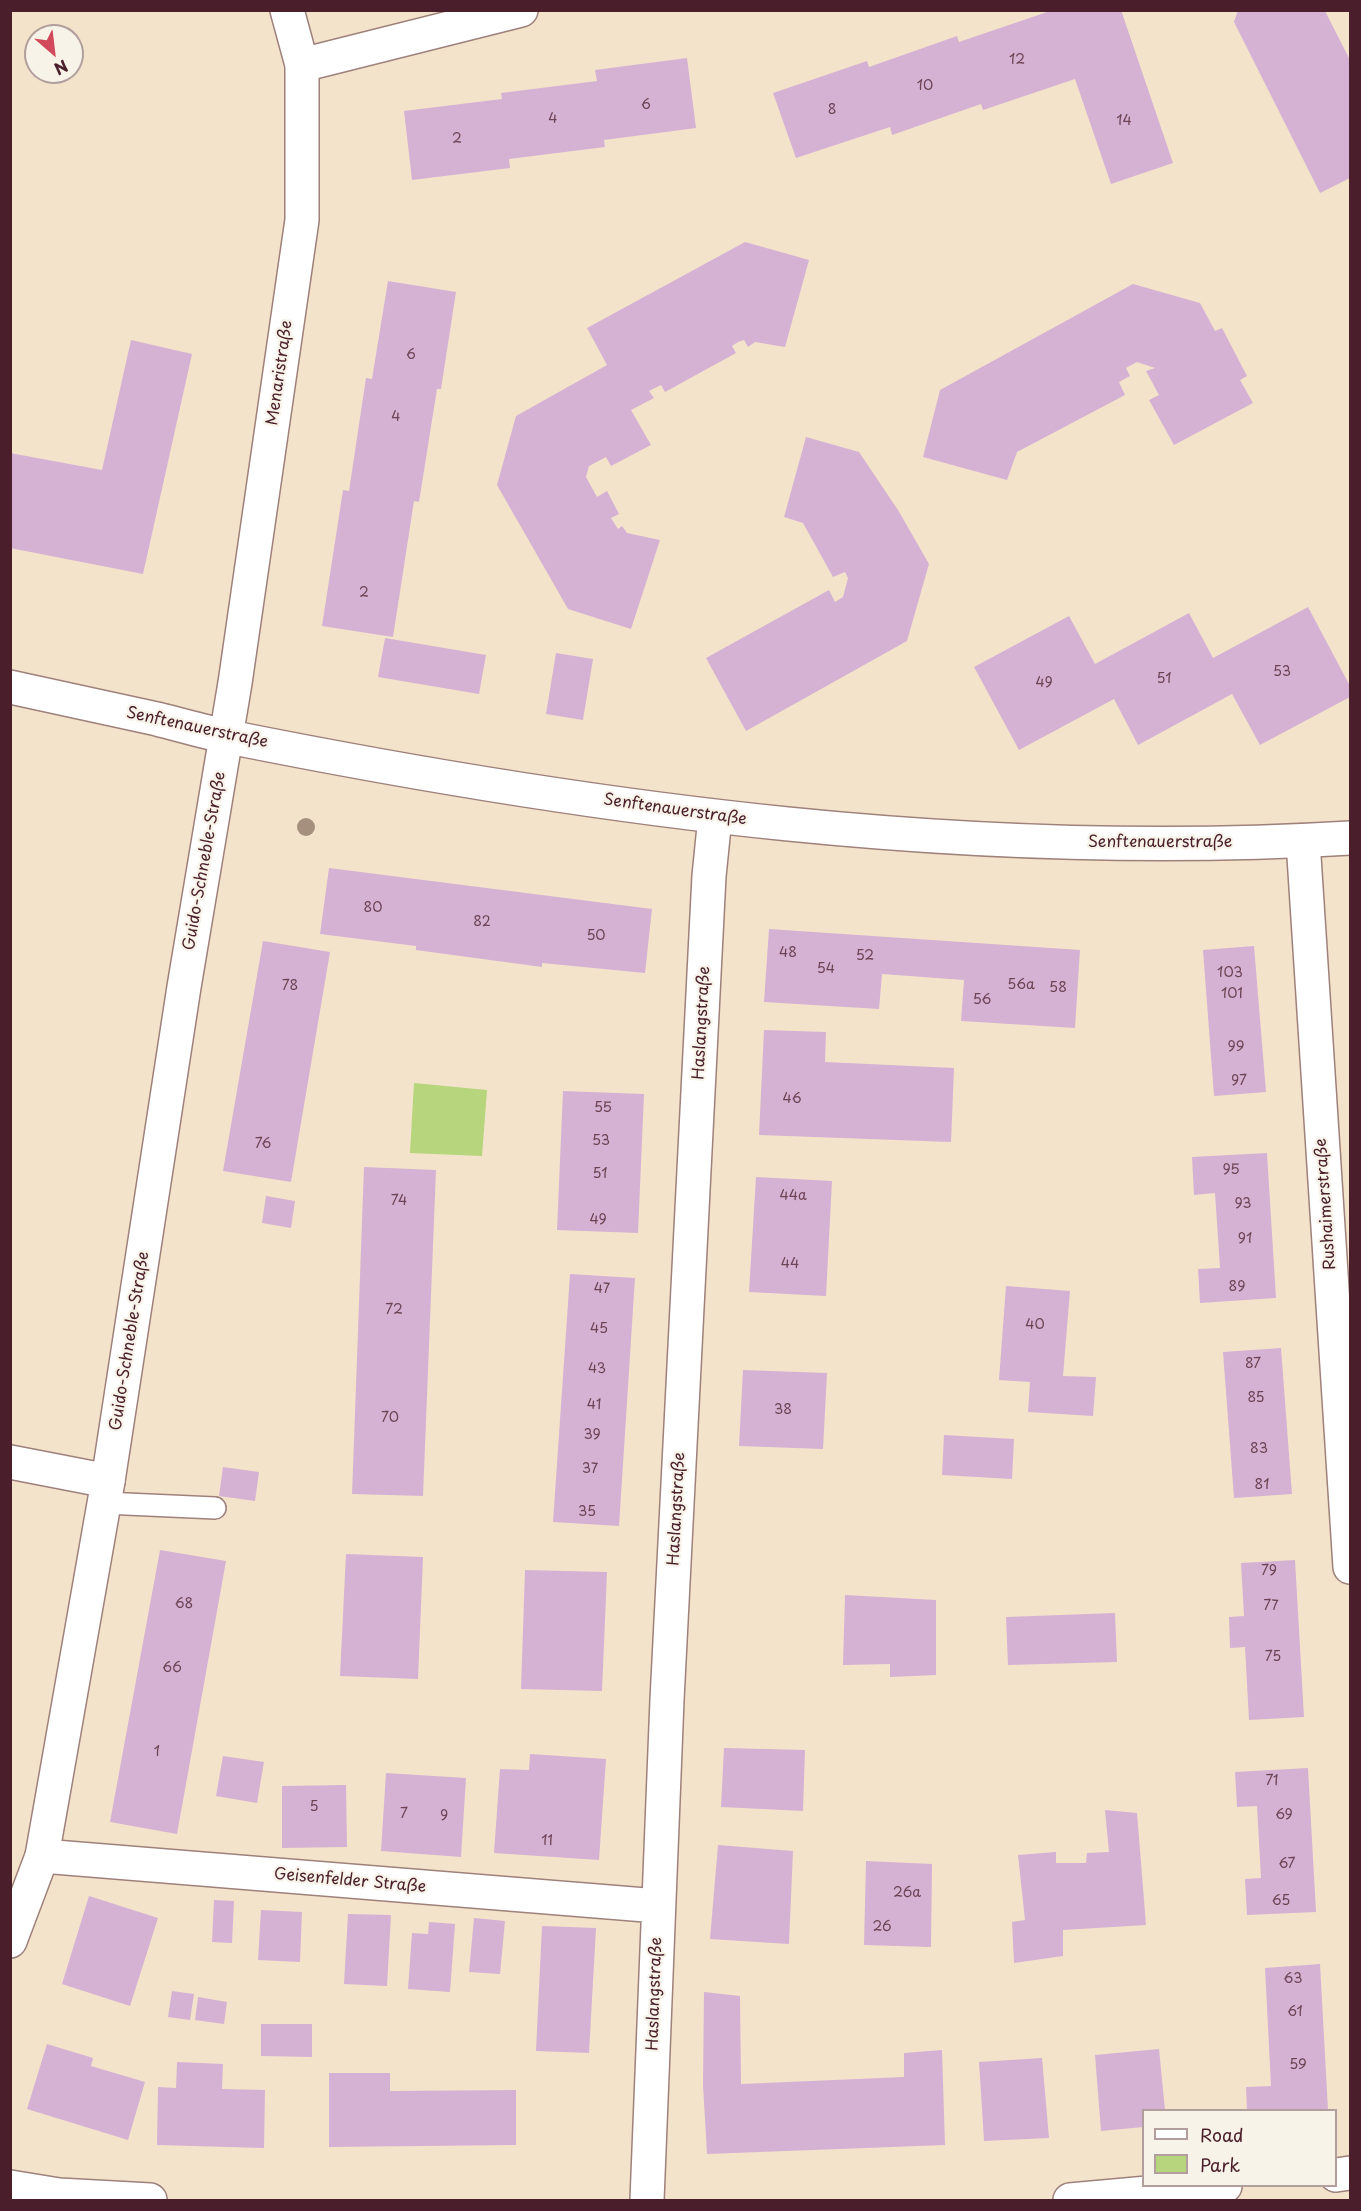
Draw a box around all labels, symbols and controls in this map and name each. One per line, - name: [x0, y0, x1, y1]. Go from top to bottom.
- north arrow: [24, 24, 84, 84]
- house number: 12: [1009, 52, 1025, 68]
- text: N: [50, 55, 73, 82]
- house number: 10: [917, 78, 933, 94]
- house number: 6: [641, 97, 651, 113]
- house number: 8: [828, 102, 836, 118]
- house number: 4: [548, 111, 558, 127]
- house number: 14: [1116, 113, 1132, 129]
- house number: 2: [452, 131, 462, 147]
- street label: Menaristraße: [263, 319, 297, 427]
- house number: 6: [406, 347, 416, 363]
- house number: 4: [391, 409, 401, 425]
- house number: 2: [359, 585, 369, 601]
- house number: 53: [1273, 664, 1291, 680]
- house number: 51: [1157, 671, 1171, 687]
- house number: 49: [1035, 675, 1053, 691]
- street label: Senftenauerstraße: [124, 704, 270, 752]
- street label: Guido-Schneble-Straße: [180, 770, 230, 952]
- street label: Senftenauerstraße: [602, 790, 748, 830]
- street label: Senftenauerstraße: [1088, 833, 1232, 853]
- house number: 80: [364, 900, 382, 916]
- house number: 82: [473, 914, 491, 930]
- house number: 50: [586, 928, 606, 944]
- house number: 48: [779, 945, 797, 961]
- house number: 52: [856, 948, 874, 964]
- house number: 54: [817, 961, 835, 977]
- house number: 103: [1217, 965, 1243, 981]
- street label: Haslangstraße: [689, 966, 715, 1080]
- house number: 56a: [1007, 977, 1035, 993]
- house number: 78: [282, 978, 298, 994]
- house number: 58: [1049, 980, 1067, 996]
- house number: 101: [1221, 986, 1243, 1002]
- house number: 56: [973, 992, 991, 1008]
- house number: 99: [1227, 1039, 1245, 1055]
- house number: 97: [1231, 1073, 1247, 1089]
- house number: 46: [782, 1091, 802, 1107]
- house number: 55: [594, 1100, 612, 1116]
- house number: 53: [592, 1133, 610, 1149]
- house number: 76: [255, 1136, 271, 1152]
- street label: Rushaimerstraße: [1312, 1138, 1340, 1270]
- house number: 95: [1222, 1162, 1240, 1178]
- house number: 51: [593, 1166, 607, 1182]
- house number: 44a: [779, 1188, 807, 1204]
- house number: 74: [391, 1193, 407, 1209]
- house number: 93: [1234, 1196, 1252, 1212]
- house number: 49: [589, 1212, 607, 1228]
- house number: 91: [1238, 1231, 1252, 1247]
- street label: Guido-Schneble-Straße: [106, 1250, 154, 1432]
- house number: 44: [781, 1256, 799, 1272]
- house number: 89: [1229, 1279, 1245, 1295]
- house number: 47: [594, 1281, 610, 1297]
- house number: 72: [385, 1302, 403, 1318]
- house number: 40: [1025, 1317, 1045, 1333]
- house number: 45: [590, 1321, 608, 1337]
- house number: 87: [1245, 1356, 1261, 1372]
- house number: 43: [588, 1361, 606, 1377]
- house number: 85: [1247, 1390, 1265, 1406]
- house number: 41: [587, 1397, 601, 1413]
- house number: 38: [774, 1402, 792, 1418]
- house number: 70: [381, 1410, 399, 1426]
- house number: 39: [583, 1427, 601, 1443]
- house number: 83: [1250, 1441, 1268, 1457]
- street label: Haslangstraße: [664, 1452, 690, 1566]
- house number: 37: [582, 1461, 598, 1477]
- house number: 81: [1255, 1477, 1269, 1493]
- house number: 35: [578, 1504, 596, 1520]
- house number: 79: [1261, 1563, 1277, 1579]
- house number: 68: [175, 1596, 193, 1612]
- house number: 77: [1263, 1598, 1279, 1614]
- house number: 75: [1265, 1649, 1281, 1665]
- house number: 66: [162, 1660, 182, 1676]
- house number: 1: [154, 1744, 160, 1760]
- house number: 71: [1265, 1773, 1279, 1789]
- house number: 5: [309, 1799, 319, 1815]
- house number: 7: [400, 1806, 408, 1822]
- house number: 69: [1275, 1807, 1293, 1823]
- house number: 9: [440, 1808, 448, 1824]
- house number: 11: [541, 1833, 553, 1849]
- house number: 67: [1278, 1856, 1296, 1872]
- street label: Geisenfelder Straße: [273, 1865, 427, 1897]
- house number: 26a: [893, 1885, 921, 1901]
- house number: 65: [1272, 1893, 1290, 1909]
- house number: 26: [872, 1919, 892, 1935]
- street label: Haslangstraße: [643, 1937, 667, 2051]
- house number: 63: [1284, 1971, 1302, 1987]
- house number: 61: [1287, 2004, 1303, 2020]
- house number: 59: [1289, 2057, 1307, 2073]
- legend: [1142, 2109, 1337, 2187]
- text: Road: [1200, 2121, 1244, 2148]
- text: Park: [1200, 2151, 1240, 2178]

